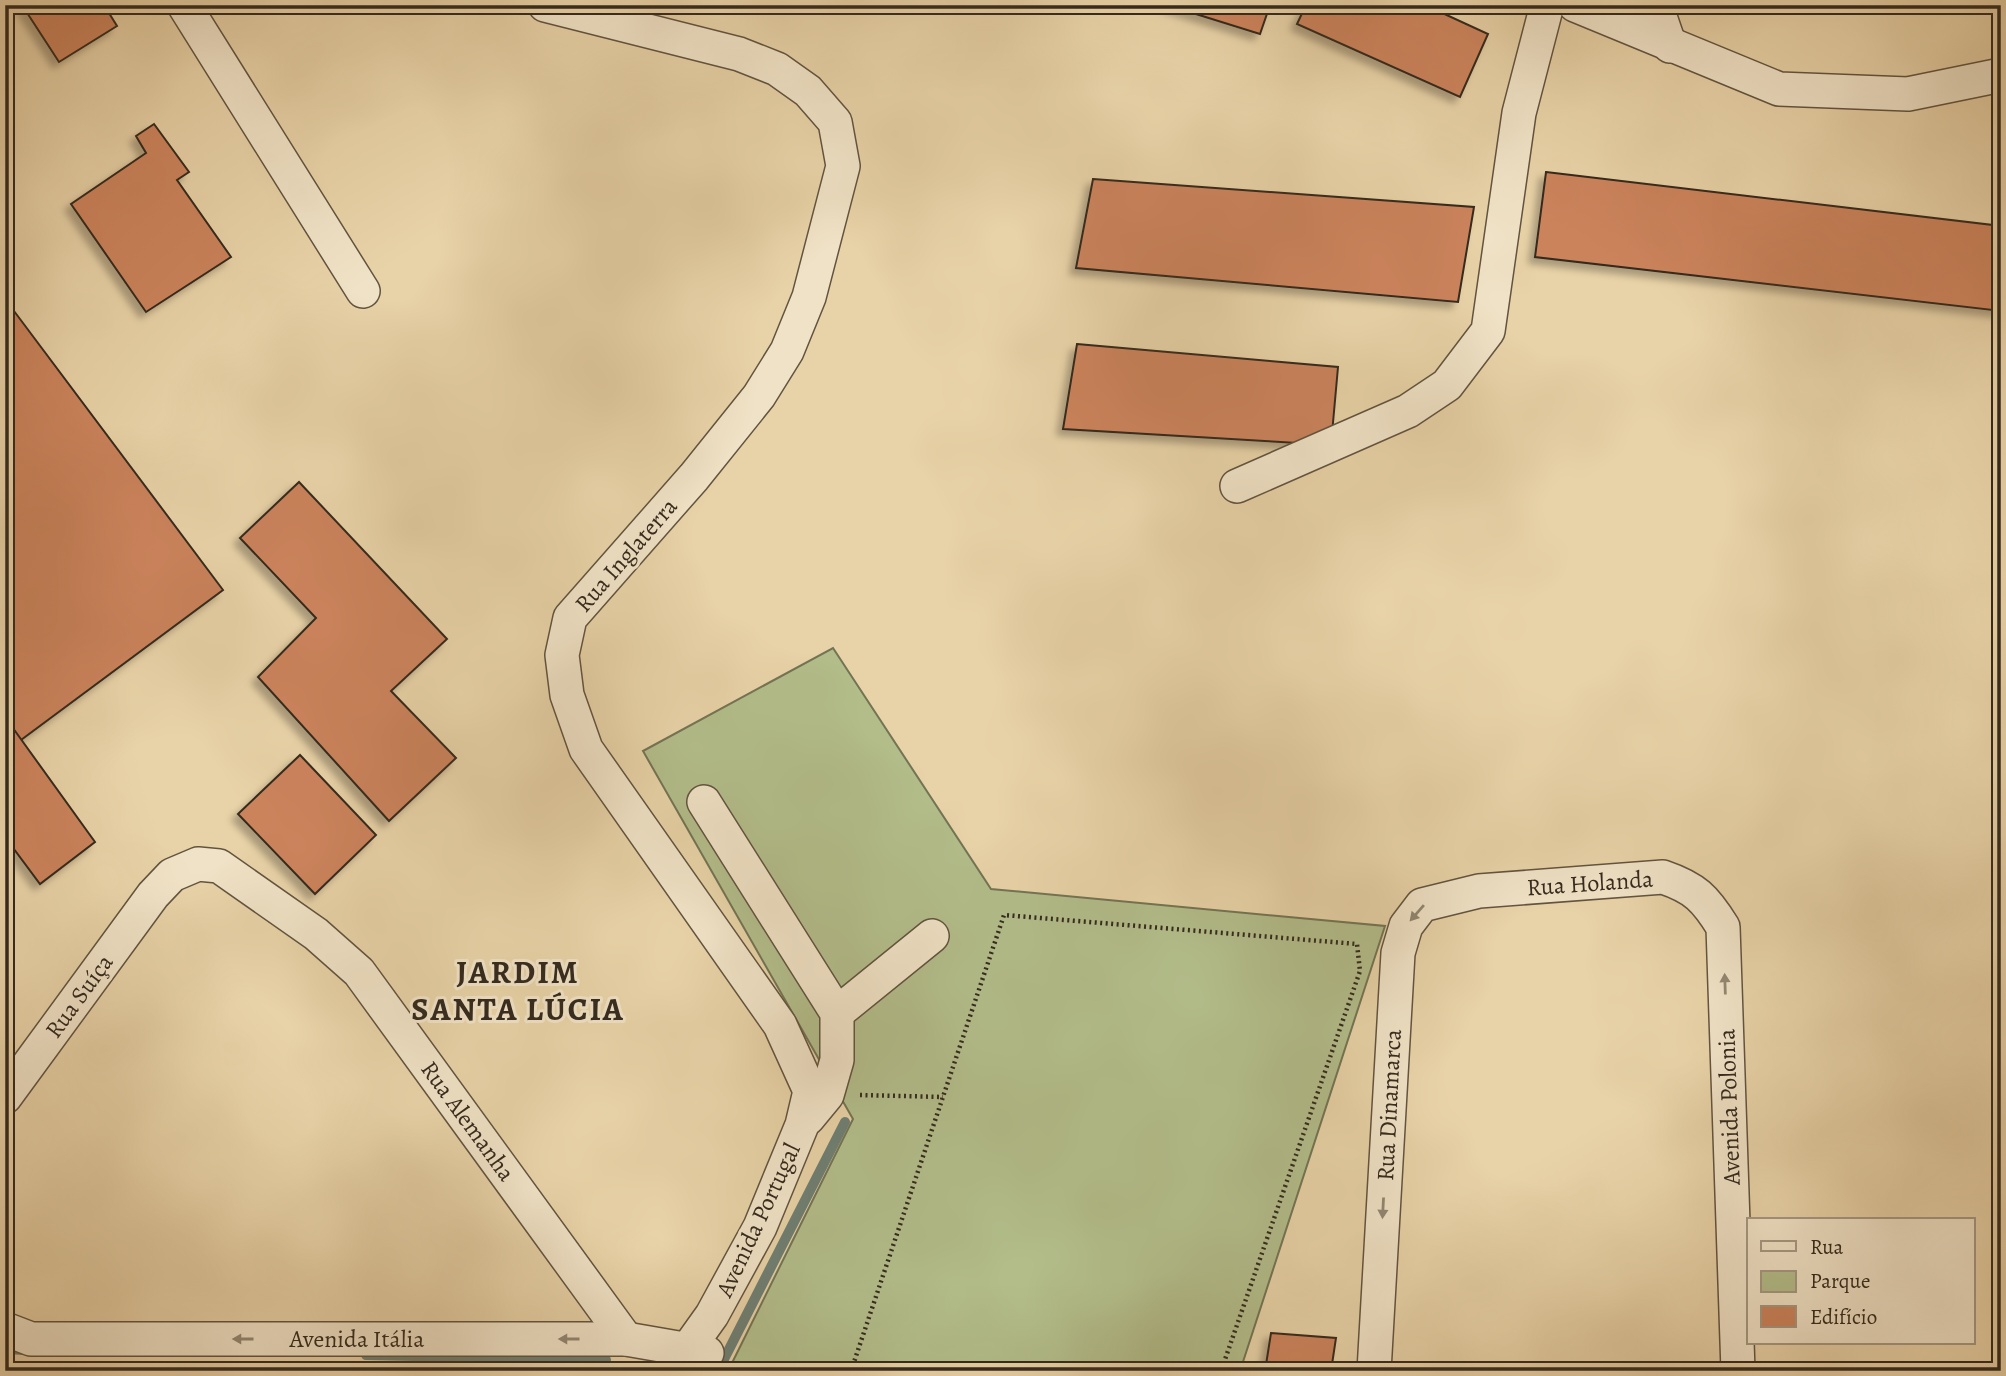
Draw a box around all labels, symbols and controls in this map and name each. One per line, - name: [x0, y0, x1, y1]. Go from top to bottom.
- street label: Rua Inglaterra: [568, 490, 685, 619]
- street label: Rua Holanda: [1526, 863, 1655, 903]
- one-way arrow: [1409, 904, 1425, 922]
- street label: Rua Suíça: [38, 947, 121, 1044]
- district label: JARDIM SANTA LÚCIA: [411, 950, 625, 1031]
- one-way arrow: [1719, 973, 1731, 995]
- street label: Rua Dinamarca: [1369, 1027, 1409, 1182]
- street label: Avenida Polonia: [1710, 1028, 1748, 1187]
- street label: Rua Alemanha: [414, 1054, 523, 1188]
- street label: Avenida Portugal: [708, 1138, 808, 1303]
- one-way arrow: [1378, 1198, 1389, 1220]
- legend: [1747, 1218, 1974, 1344]
- text: Rua: [1810, 1233, 1844, 1261]
- text: Parque: [1810, 1267, 1870, 1295]
- text: Edifício: [1810, 1303, 1877, 1331]
- street label: Avenida Itália: [289, 1323, 425, 1355]
- one-way arrow: [232, 1333, 254, 1345]
- one-way arrow: [558, 1333, 580, 1345]

